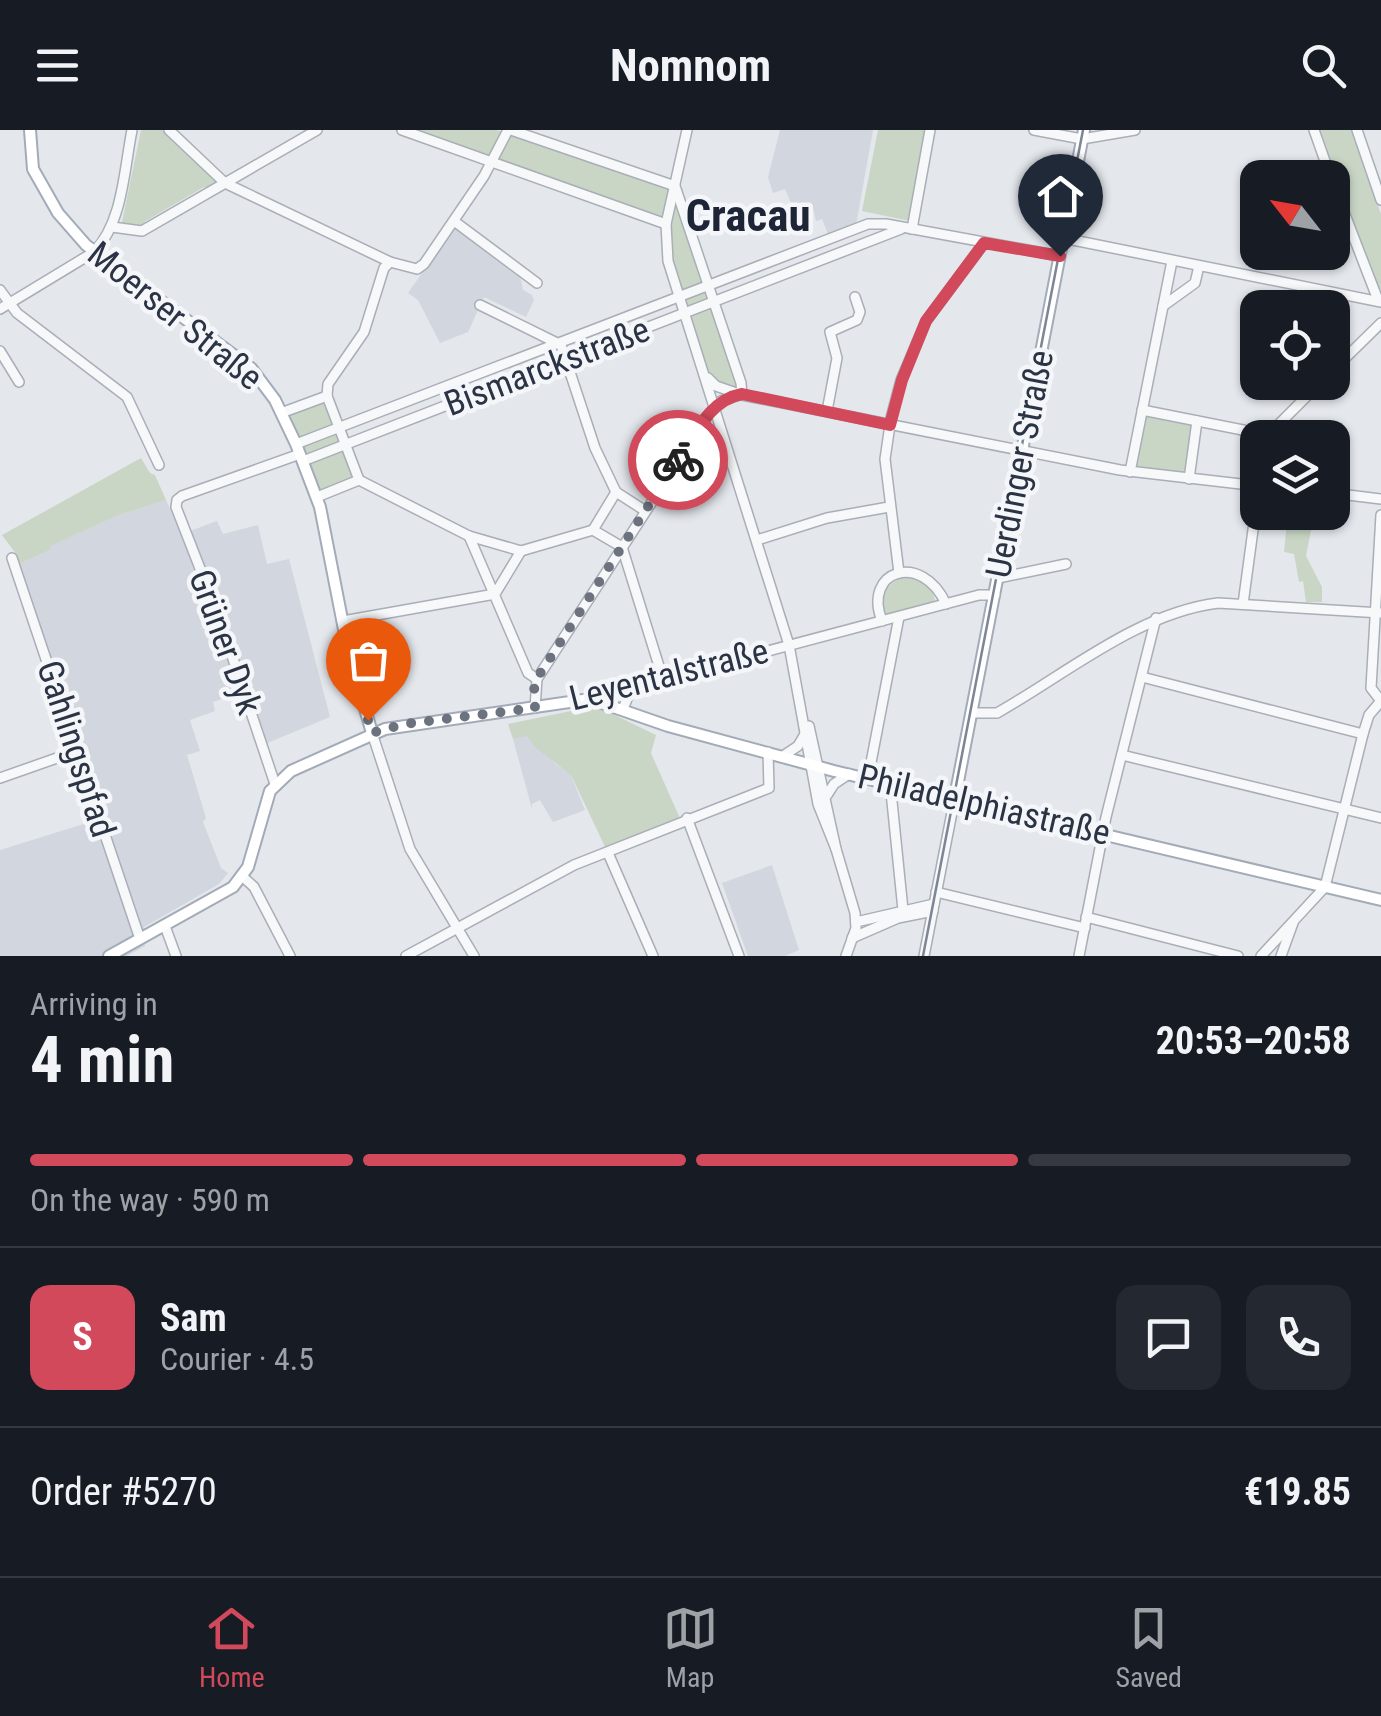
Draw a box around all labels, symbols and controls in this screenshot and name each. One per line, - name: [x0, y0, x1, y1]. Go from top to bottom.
- icon: menu: [30, 38, 85, 93]
- icon: search: [1296, 38, 1351, 93]
- text: Nomnom: [610, 39, 771, 92]
- pin: [1018, 154, 1103, 257]
- north arrow: [1240, 160, 1350, 270]
- map controls: [1240, 160, 1350, 530]
- icon: home: [1033, 169, 1088, 224]
- district label: Cracau: [685, 189, 811, 242]
- street label: Moerser Straße: [80, 233, 270, 399]
- button: locate: [1240, 290, 1350, 400]
- street label: Bismarckstraße: [439, 309, 655, 425]
- street label: Uerdinger Straße: [978, 347, 1062, 581]
- courier: [628, 410, 728, 510]
- button: layers: [1240, 420, 1350, 530]
- icon: bike: [651, 433, 706, 488]
- street label: Grüner Dyk: [180, 564, 270, 720]
- pin: [326, 618, 411, 721]
- street label: Leyentalstraße: [565, 631, 773, 719]
- icon: bag: [341, 633, 396, 688]
- street label: Gahlingspfad: [28, 656, 124, 842]
- street label: Philadelphiastraße: [854, 756, 1114, 854]
- text: Arriving in: [30, 985, 158, 1023]
- text: 20:53–20:58: [1156, 1019, 1351, 1063]
- text: 4 min: [30, 1022, 174, 1098]
- text: On the way · 590 m: [30, 1181, 270, 1219]
- button: chat: [1116, 1285, 1221, 1390]
- button: phone: [1246, 1285, 1351, 1390]
- text: Sam: [160, 1296, 227, 1340]
- text: S: [72, 1315, 93, 1359]
- text: Courier · 4.5: [160, 1340, 314, 1378]
- text: Order #5270: [30, 1470, 217, 1514]
- text: €19.85: [1244, 1470, 1351, 1514]
- tab: Home: [199, 1601, 265, 1694]
- tab: Map: [663, 1601, 718, 1694]
- tab: Saved: [1115, 1601, 1182, 1694]

